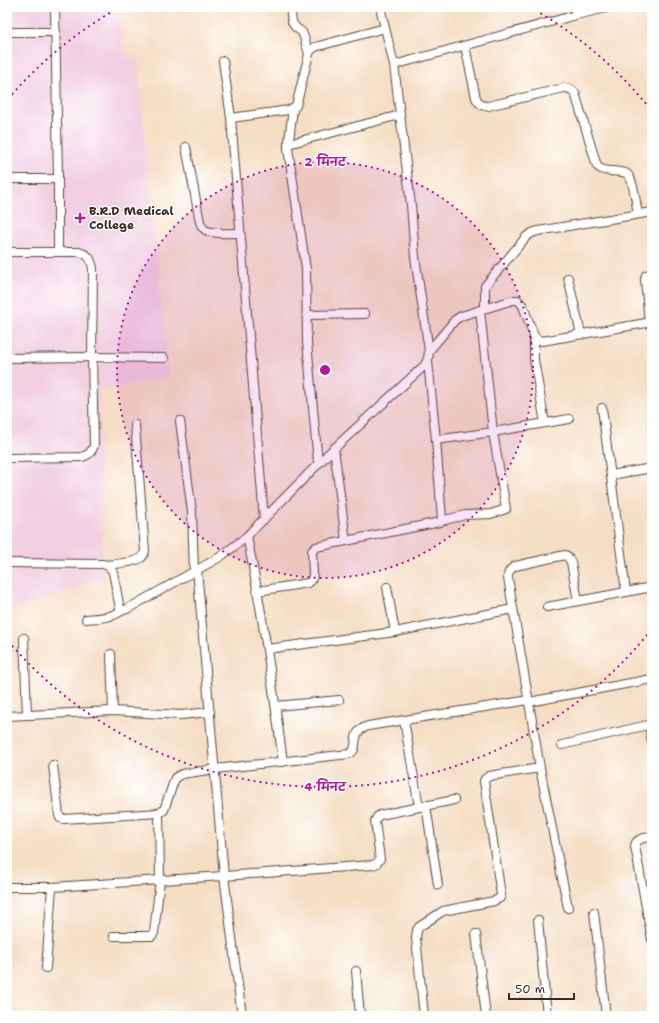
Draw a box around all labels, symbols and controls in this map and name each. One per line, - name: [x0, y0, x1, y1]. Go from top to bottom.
- text: 2 मिनट: [304, 153, 347, 170]
- place label: B.R.D Medical College: [89, 203, 174, 233]
- marker: B.R.D Medical College: [74, 212, 86, 224]
- centre of rings: [318, 363, 332, 377]
- text: 4 मिनट: [304, 778, 347, 795]
- scale bar: [509, 975, 574, 1001]
- text: 50 m: [515, 981, 545, 997]

